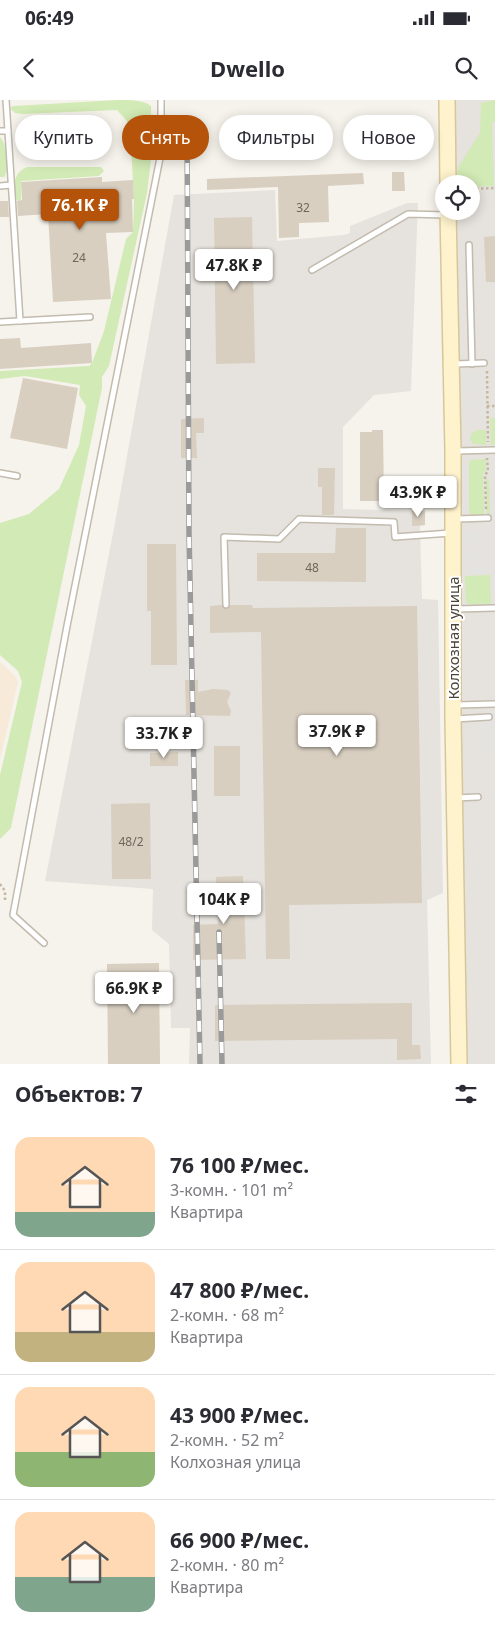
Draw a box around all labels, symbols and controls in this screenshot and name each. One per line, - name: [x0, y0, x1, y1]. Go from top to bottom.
- text: 06:49: [25, 5, 74, 31]
- text: Dwello: [210, 53, 285, 83]
- icon: back: [15, 54, 43, 82]
- icon: search: [452, 54, 480, 82]
- chip: Купить: [15, 115, 112, 160]
- chip: Снять: [122, 115, 209, 160]
- chip: Фильтры: [219, 115, 333, 160]
- chip: Новое: [343, 115, 434, 160]
- map controls: [435, 175, 480, 220]
- button: locate: [435, 175, 480, 220]
- pin: 76.1K ₽: [34, 188, 126, 231]
- text: 76.1K ₽: [52, 194, 108, 216]
- house number: 32: [296, 199, 310, 216]
- pin: 47.8K ₽: [188, 248, 280, 291]
- house number: 24: [72, 249, 86, 266]
- text: 47.8K ₽: [206, 254, 262, 276]
- pin: 43.9K ₽: [372, 476, 464, 518]
- text: 43.9K ₽: [390, 481, 446, 503]
- house number: 48: [305, 559, 319, 576]
- street label: Колхозная улица: [443, 576, 463, 700]
- pin: 37.9K ₽: [291, 714, 383, 757]
- pin: 33.7K ₽: [118, 716, 210, 759]
- text: 37.9K ₽: [309, 720, 365, 742]
- text: 33.7K ₽: [136, 722, 192, 744]
- house number: 48/2: [118, 833, 144, 850]
- pin: 104K ₽: [183, 882, 265, 925]
- text: 104K ₽: [198, 888, 250, 910]
- pin: 66.9K ₽: [88, 972, 180, 1014]
- text: 66.9K ₽: [106, 977, 162, 999]
- text: Объектов: 7: [15, 1080, 143, 1108]
- icon: filters: [452, 1080, 480, 1108]
- text: 76 100 ₽/мес.: [170, 1151, 309, 1179]
- icon: home: [55, 1157, 115, 1217]
- text: 3-комн. · 101 m²: [170, 1179, 293, 1201]
- text: Квартира: [170, 1201, 244, 1223]
- text: 47 800 ₽/мес.: [170, 1276, 309, 1304]
- icon: home: [55, 1282, 115, 1342]
- text: 2-комн. · 68 m²: [170, 1304, 284, 1326]
- text: Квартира: [170, 1326, 244, 1348]
- text: 43 900 ₽/мес.: [170, 1401, 309, 1429]
- icon: home: [55, 1407, 115, 1467]
- text: 2-комн. · 52 m²: [170, 1429, 284, 1451]
- text: Колхозная улица: [170, 1451, 301, 1473]
- text: 66 900 ₽/мес.: [170, 1526, 309, 1554]
- icon: home: [55, 1532, 115, 1592]
- text: 2-комн. · 80 m²: [170, 1554, 284, 1576]
- text: Квартира: [170, 1576, 244, 1598]

